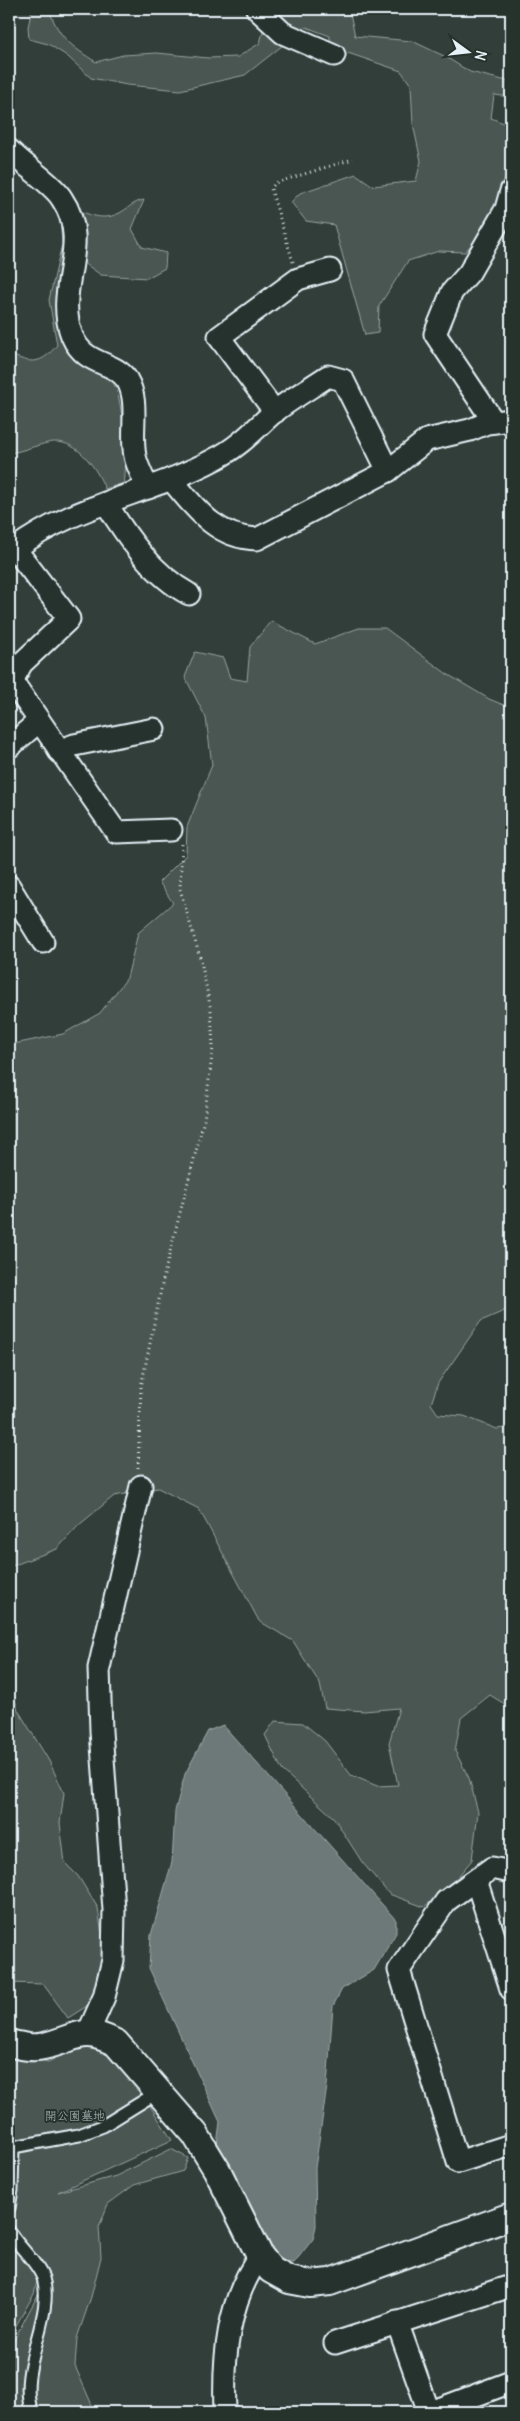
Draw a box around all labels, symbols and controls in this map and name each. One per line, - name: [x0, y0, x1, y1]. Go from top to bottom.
- north arrow: [442, 28, 492, 78]
- text: N: [471, 48, 491, 62]
- park label: 開公園墓地: [45, 2108, 105, 2123]

